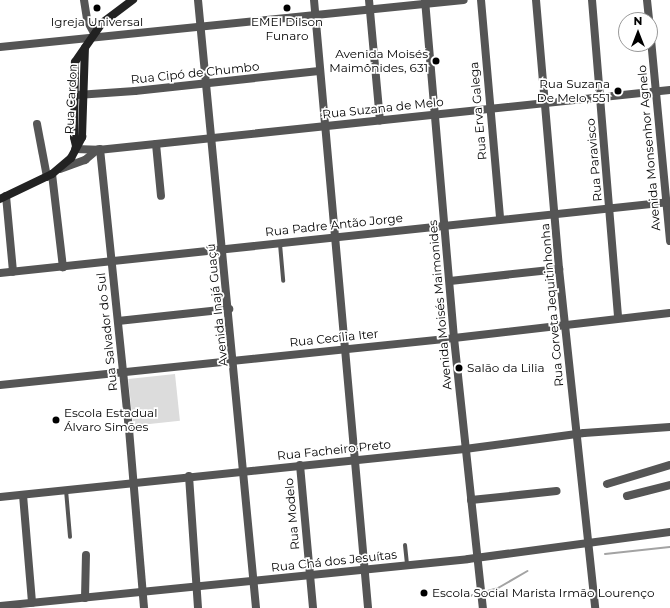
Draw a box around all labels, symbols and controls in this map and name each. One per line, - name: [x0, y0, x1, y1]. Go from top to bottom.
- marker: Igreja Universal: [92, 3, 102, 13]
- marker: EMEI Dilson Funaro: [282, 3, 292, 13]
- north arrow: [618, 12, 658, 52]
- text: N: [634, 14, 642, 28]
- place label: Igreja Universal: [51, 15, 143, 29]
- place label: EMEI Dilson Funaro: [251, 15, 323, 43]
- place label: Avenida Moisés Maimônides, 631: [329, 47, 428, 75]
- marker: Avenida Moisés Maimônides, 631: [431, 56, 441, 66]
- street label: Rua Cipó de Chumbo: [130, 59, 260, 87]
- street label: Rua Erva Galega: [467, 61, 489, 161]
- street label: Rua Cardon: [62, 63, 80, 135]
- street label: Avenida Monsenhor Agnelo: [635, 65, 663, 231]
- place label: Rua Suzana De Melo, 551: [537, 77, 610, 105]
- marker: Rua Suzana De Melo, 551: [613, 86, 623, 96]
- street label: Rua Suzana de Melo: [322, 94, 444, 122]
- street label: Rua Paravisco: [583, 118, 605, 202]
- street label: Rua Padre Antão Jorge: [264, 211, 404, 239]
- street label: Avenida Moisés Maimonides: [425, 219, 455, 391]
- street label: Rua Corveta Jequitinhonha: [538, 223, 566, 387]
- street label: Avenida Inajá Guaçú: [203, 243, 231, 367]
- street label: Rua Salvador do Sul: [94, 272, 120, 392]
- street label: Rua Cecília Iter: [289, 326, 379, 350]
- place label: Salão da Lilia: [467, 361, 545, 375]
- marker: Salão da Lilia: [454, 363, 464, 373]
- place label: Escola Estadual Álvaro Simões: [64, 406, 157, 434]
- marker: Escola Estadual Álvaro Simões: [51, 415, 61, 425]
- street label: Rua Facheiro Preto: [276, 437, 392, 463]
- street label: Rua Modelo: [282, 477, 302, 551]
- street label: Rua Chá dos Jesuítas: [270, 547, 398, 575]
- place label: Escola Social Marista Irmão Lourenço: [432, 586, 654, 600]
- marker: Escola Social Marista Irmão Lourenço: [419, 588, 429, 598]

